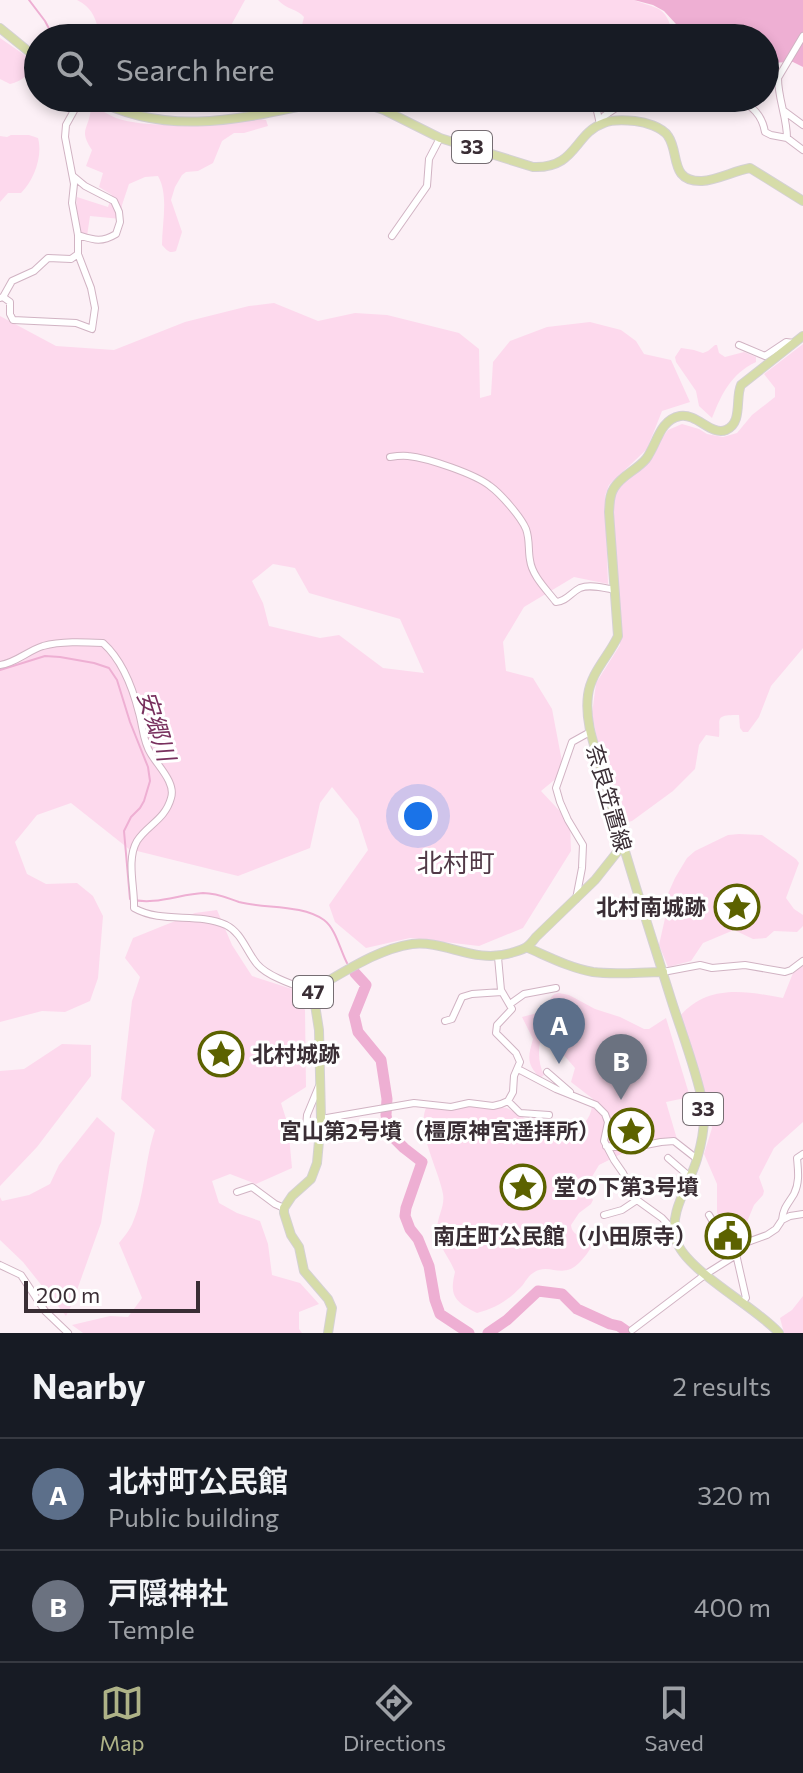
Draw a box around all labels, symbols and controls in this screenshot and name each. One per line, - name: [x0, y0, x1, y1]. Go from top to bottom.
- search box: [24, 24, 779, 112]
- icon: search: [52, 46, 96, 90]
- text: Search here: [116, 50, 275, 87]
- road number: 33: [452, 131, 492, 163]
- water label: 安郷川: [133, 687, 183, 767]
- street label: 奈良笠置線: [581, 741, 638, 854]
- your location: [398, 796, 438, 836]
- district label: 北村町: [417, 846, 495, 877]
- place icon: 北村南城跡: [713, 883, 761, 931]
- place label: 北村南城跡: [596, 893, 706, 920]
- road number: 47: [293, 976, 333, 1008]
- pin: A: [533, 998, 585, 1064]
- place icon: 北村城跡: [197, 1030, 245, 1078]
- pin: B: [595, 1034, 647, 1100]
- place label: 北村城跡: [252, 1040, 340, 1067]
- road number: 33: [683, 1093, 723, 1125]
- place icon: 宮山第2号墳（橿原神宮遥拝所）: [607, 1107, 655, 1155]
- place label: 宮山第2号墳（橿原神宮遥拝所）: [279, 1117, 600, 1144]
- place icon: 堂の下第3号墳: [499, 1163, 547, 1211]
- place label: 堂の下第3号墳: [554, 1173, 699, 1200]
- public building icon: 南庄町公民館（小田原寺）: [704, 1212, 752, 1260]
- place label: 南庄町公民館（小田原寺）: [433, 1222, 697, 1249]
- scale bar: [24, 1277, 200, 1313]
- text: 200 m: [36, 1281, 100, 1308]
- text: Nearby: [32, 1364, 146, 1406]
- text: 2 results: [673, 1370, 771, 1401]
- text: 北村町公民館: [108, 1461, 288, 1498]
- text: A: [49, 1479, 67, 1510]
- text: 320 m: [697, 1479, 771, 1510]
- text: Public building: [108, 1501, 279, 1532]
- text: 戸隠神社: [108, 1573, 228, 1610]
- text: B: [49, 1591, 67, 1622]
- text: 400 m: [694, 1591, 771, 1622]
- text: Temple: [108, 1613, 195, 1644]
- tab: Map: [99, 1681, 145, 1756]
- tab: Directions: [343, 1681, 446, 1756]
- tab: Saved: [644, 1681, 704, 1756]

